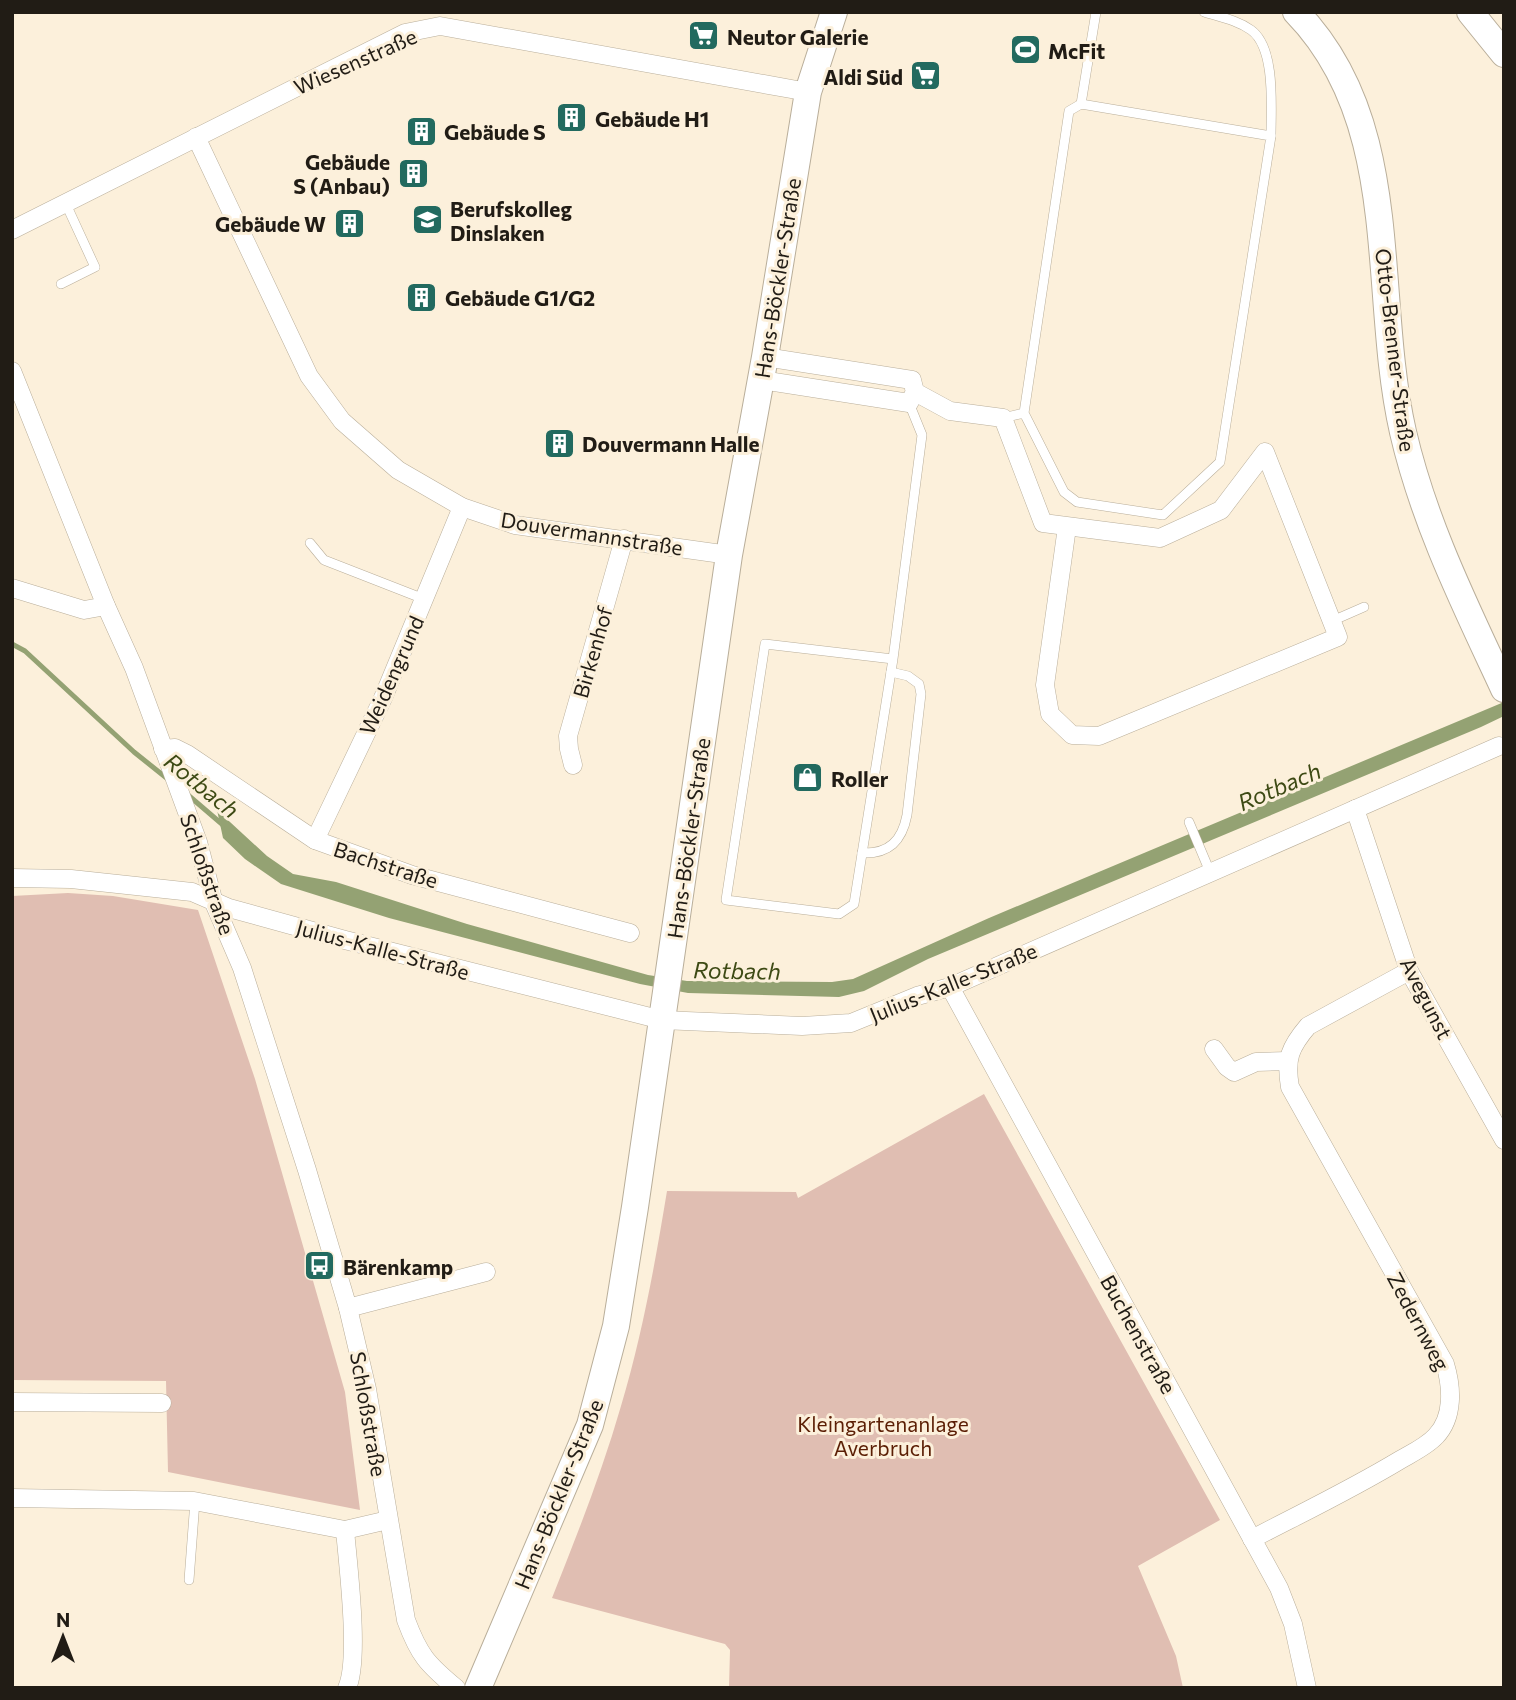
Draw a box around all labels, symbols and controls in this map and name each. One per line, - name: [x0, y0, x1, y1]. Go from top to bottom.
- supermarket icon: Neutor Galerie: [687, 19, 721, 53]
- street label: Wiesenstraße: [290, 23, 420, 99]
- place label: Neutor Galerie: [727, 24, 869, 49]
- sports icon: McFit: [1008, 33, 1042, 67]
- place label: McFit: [1048, 38, 1105, 63]
- supermarket icon: Aldi Süd: [909, 59, 943, 93]
- place label: Aldi Süd: [823, 64, 903, 89]
- building icon: Gebäude H1: [555, 101, 589, 135]
- place label: Gebäude H1: [595, 106, 709, 131]
- building icon: Gebäude S: [404, 114, 438, 148]
- place label: Gebäude S: [444, 119, 546, 144]
- place label: Gebäude S (Anbau): [293, 149, 390, 198]
- building icon: Gebäude S (Anbau): [396, 156, 430, 190]
- street label: Hans-Böckler-Straße: [749, 176, 805, 380]
- place label: Berufskolleg Dinslaken: [450, 196, 572, 245]
- school or university icon: Berufskolleg Dinslaken: [410, 203, 444, 237]
- building icon: Gebäude W: [332, 206, 366, 240]
- place label: Gebäude W: [215, 211, 326, 236]
- street label: Otto-Brenner-Straße: [1371, 247, 1421, 453]
- building icon: Gebäude G1/G2: [405, 280, 439, 314]
- place label: Gebäude G1/G2: [445, 285, 595, 310]
- building icon: Douvermann Halle: [542, 426, 576, 460]
- place label: Douvermann Halle: [582, 431, 760, 456]
- street label: Douvermannstraße: [499, 506, 685, 560]
- street label: Birkenhof: [567, 603, 617, 701]
- street label: Weidengrund: [354, 612, 428, 738]
- street label: Hans-Böckler-Straße: [662, 736, 714, 940]
- water label: Rotbach: [159, 747, 245, 823]
- water label: Rotbach: [1233, 756, 1325, 816]
- shop icon: Roller: [791, 761, 825, 795]
- place label: Roller: [831, 766, 889, 791]
- street label: Schloßstraße: [176, 810, 240, 938]
- street label: Bachstraße: [331, 835, 441, 893]
- street label: Julius-Kalle-Straße: [294, 914, 472, 984]
- street label: Julius-Kalle-Straße: [866, 937, 1040, 1027]
- street label: Avegunst: [1396, 953, 1458, 1043]
- water label: Rotbach: [693, 955, 781, 985]
- bus stop icon: Bärenkamp: [303, 1249, 337, 1283]
- place label: Bärenkamp: [343, 1254, 453, 1279]
- street label: Zedernweg: [1383, 1268, 1455, 1374]
- street label: Buchenstraße: [1096, 1270, 1182, 1398]
- street label: Schloßstraße: [346, 1350, 392, 1478]
- street label: Hans-Böckler-Straße: [508, 1395, 608, 1593]
- park label: Kleingartenanlage Averbruch: [797, 1411, 969, 1460]
- north arrow: [28, 1602, 98, 1672]
- text: N: [56, 1608, 70, 1631]

